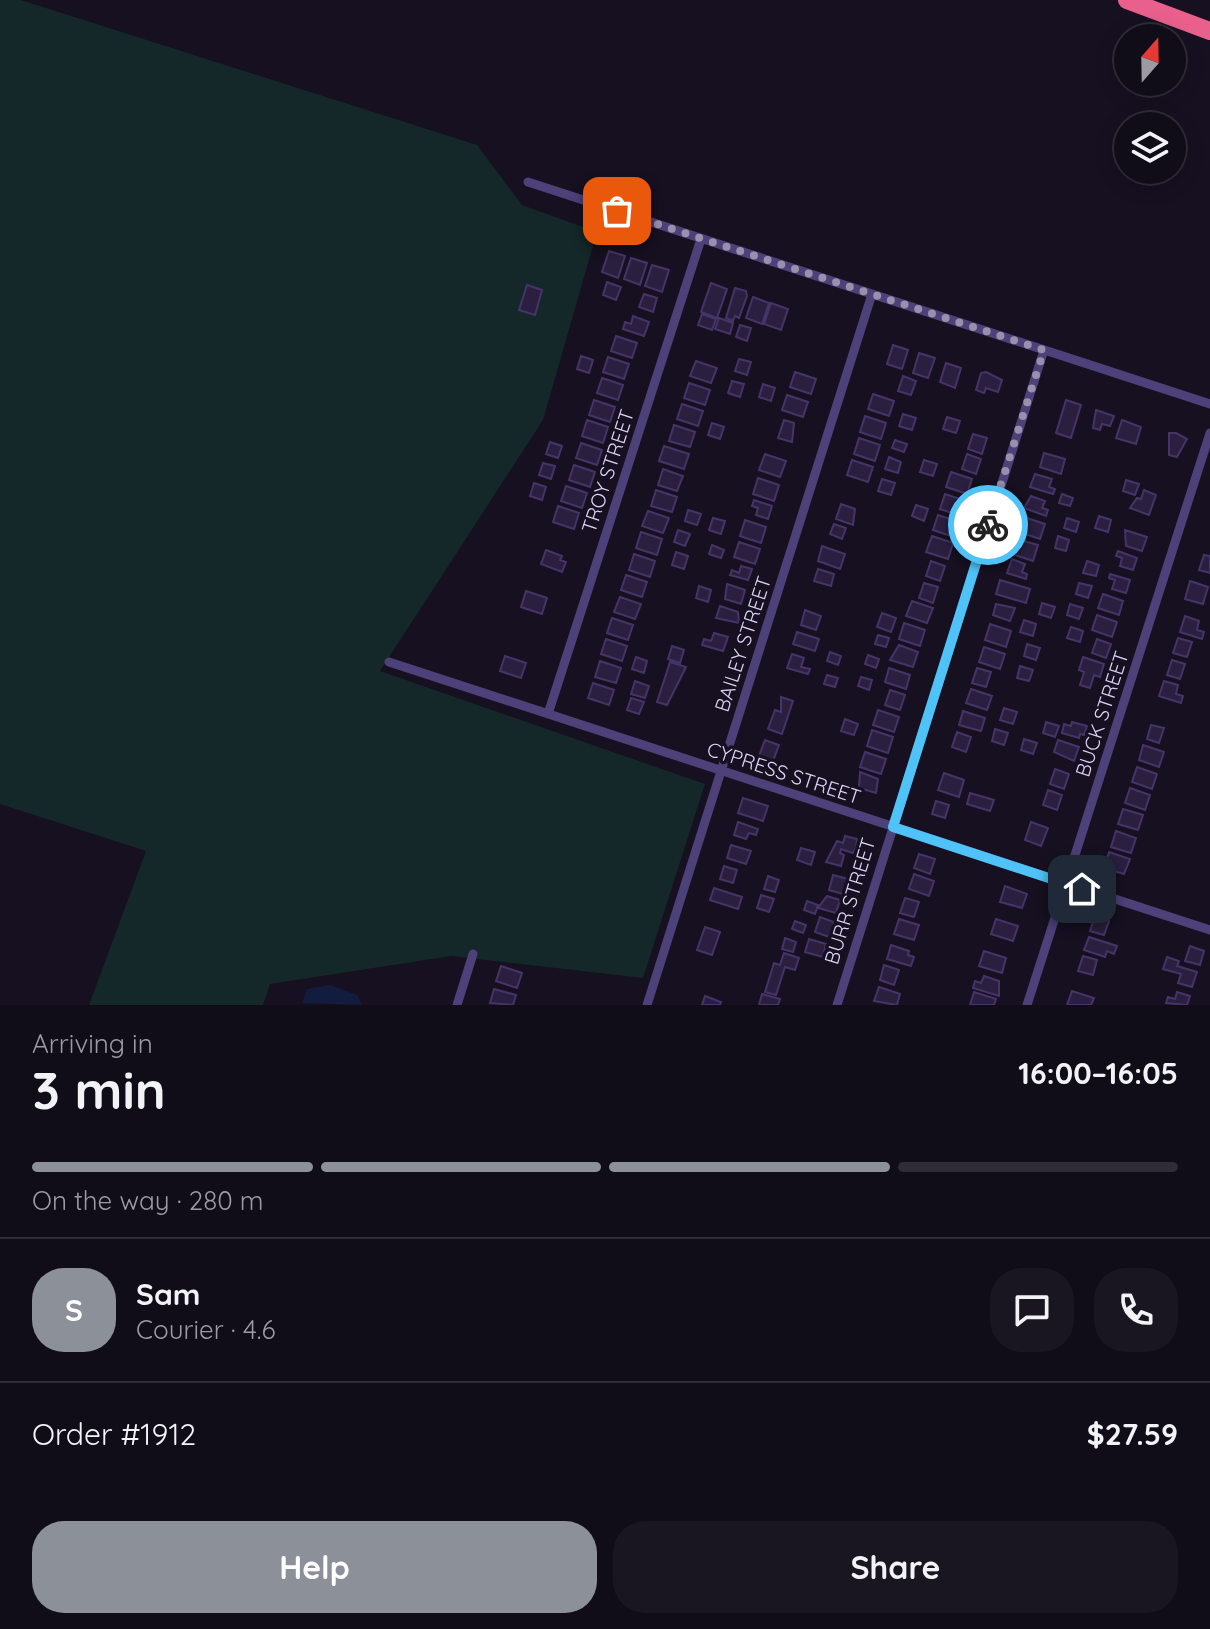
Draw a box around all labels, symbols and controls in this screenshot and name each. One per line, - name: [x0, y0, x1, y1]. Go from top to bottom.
- north arrow: [1114, 24, 1186, 96]
- map controls: [1114, 24, 1186, 184]
- button: layers: [1114, 112, 1186, 184]
- pin: [583, 177, 651, 245]
- icon: bag: [595, 189, 639, 233]
- street label: TROY STREET: [576, 406, 639, 536]
- courier: [948, 485, 1028, 565]
- icon: bike: [966, 503, 1010, 547]
- street label: BAILEY STREET: [709, 573, 776, 715]
- street label: BUCK STREET: [1069, 648, 1134, 780]
- street label: CYPRESS STREET: [704, 736, 864, 809]
- street label: BURR STREET: [818, 835, 881, 967]
- pin: [1048, 855, 1116, 923]
- icon: home: [1060, 867, 1104, 911]
- text: Arriving in: [32, 1027, 153, 1060]
- text: 16:00–16:05: [1018, 1054, 1178, 1092]
- text: 3 min: [32, 1057, 166, 1122]
- text: On the way · 280 m: [32, 1184, 264, 1217]
- button: chat: [990, 1268, 1074, 1352]
- button: phone: [1094, 1268, 1178, 1352]
- text: Sam: [136, 1275, 200, 1313]
- text: S: [65, 1291, 83, 1329]
- text: Courier · 4.6: [136, 1313, 275, 1346]
- text: Order #1912: [32, 1415, 196, 1453]
- text: $27.59: [1087, 1415, 1178, 1453]
- button: Help: [32, 1521, 597, 1613]
- button: Share: [613, 1521, 1178, 1613]

